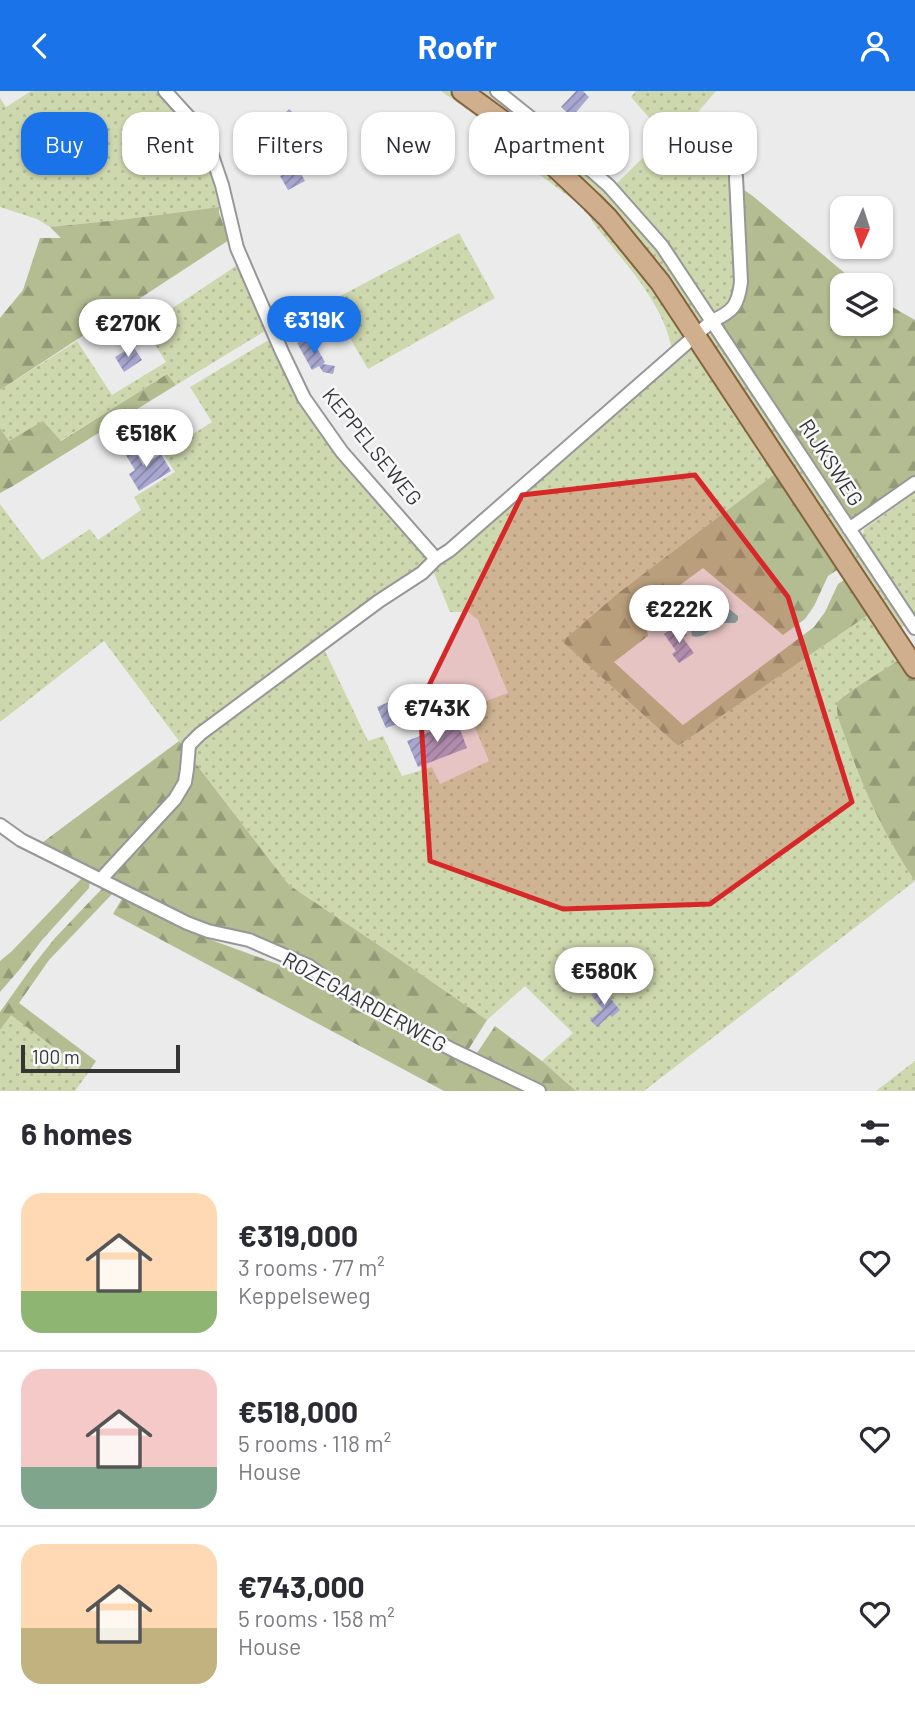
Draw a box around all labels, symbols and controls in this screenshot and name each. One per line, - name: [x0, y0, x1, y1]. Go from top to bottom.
- icon: back: [21, 27, 59, 65]
- text: Roofr: [418, 27, 497, 65]
- icon: person: [856, 27, 894, 65]
- chip: Buy: [21, 112, 108, 175]
- chip: Rent: [122, 112, 219, 175]
- chip: Filters: [233, 112, 347, 175]
- chip: New: [361, 112, 455, 175]
- chip: Apartment: [469, 112, 629, 175]
- chip: House: [643, 112, 757, 175]
- north arrow: [830, 196, 892, 259]
- map controls: [830, 196, 893, 336]
- button: layers: [830, 273, 893, 336]
- pin: €319K: [265, 296, 363, 356]
- pin: €270K: [79, 299, 177, 359]
- text: €319K: [283, 305, 345, 333]
- text: €270K: [95, 308, 161, 336]
- street label: KEPPELSEWEG: [318, 382, 428, 510]
- pin: €518K: [97, 409, 195, 469]
- street label: RIJKSWEG: [795, 414, 869, 510]
- text: €518K: [115, 418, 177, 446]
- pin: €222K: [630, 585, 728, 645]
- text: €222K: [645, 594, 713, 622]
- pin: €743K: [388, 685, 486, 744]
- text: €743K: [404, 693, 470, 721]
- street label: ROZEGAARDERWEG: [279, 946, 451, 1056]
- pin: €580K: [555, 947, 653, 1007]
- text: €580K: [571, 956, 637, 984]
- scale bar: [21, 1042, 180, 1074]
- text: 100 m: [32, 1045, 80, 1068]
- icon: filters: [856, 1114, 894, 1152]
- text: 6 homes: [21, 1115, 132, 1151]
- text: €319,000: [238, 1217, 358, 1253]
- icon: home: [77, 1221, 161, 1305]
- icon: heart: [856, 1244, 894, 1282]
- text: 3 rooms · 77 m²: [238, 1253, 385, 1281]
- text: Keppelseweg: [238, 1281, 371, 1309]
- text: €518,000: [238, 1393, 358, 1429]
- icon: home: [77, 1397, 161, 1481]
- icon: heart: [856, 1420, 894, 1458]
- text: 5 rooms · 118 m²: [238, 1429, 391, 1457]
- text: House: [238, 1457, 301, 1485]
- text: €743,000: [238, 1568, 365, 1604]
- icon: home: [77, 1572, 161, 1656]
- icon: heart: [856, 1595, 894, 1633]
- text: 5 rooms · 158 m²: [238, 1604, 395, 1632]
- text: House: [238, 1632, 301, 1660]

